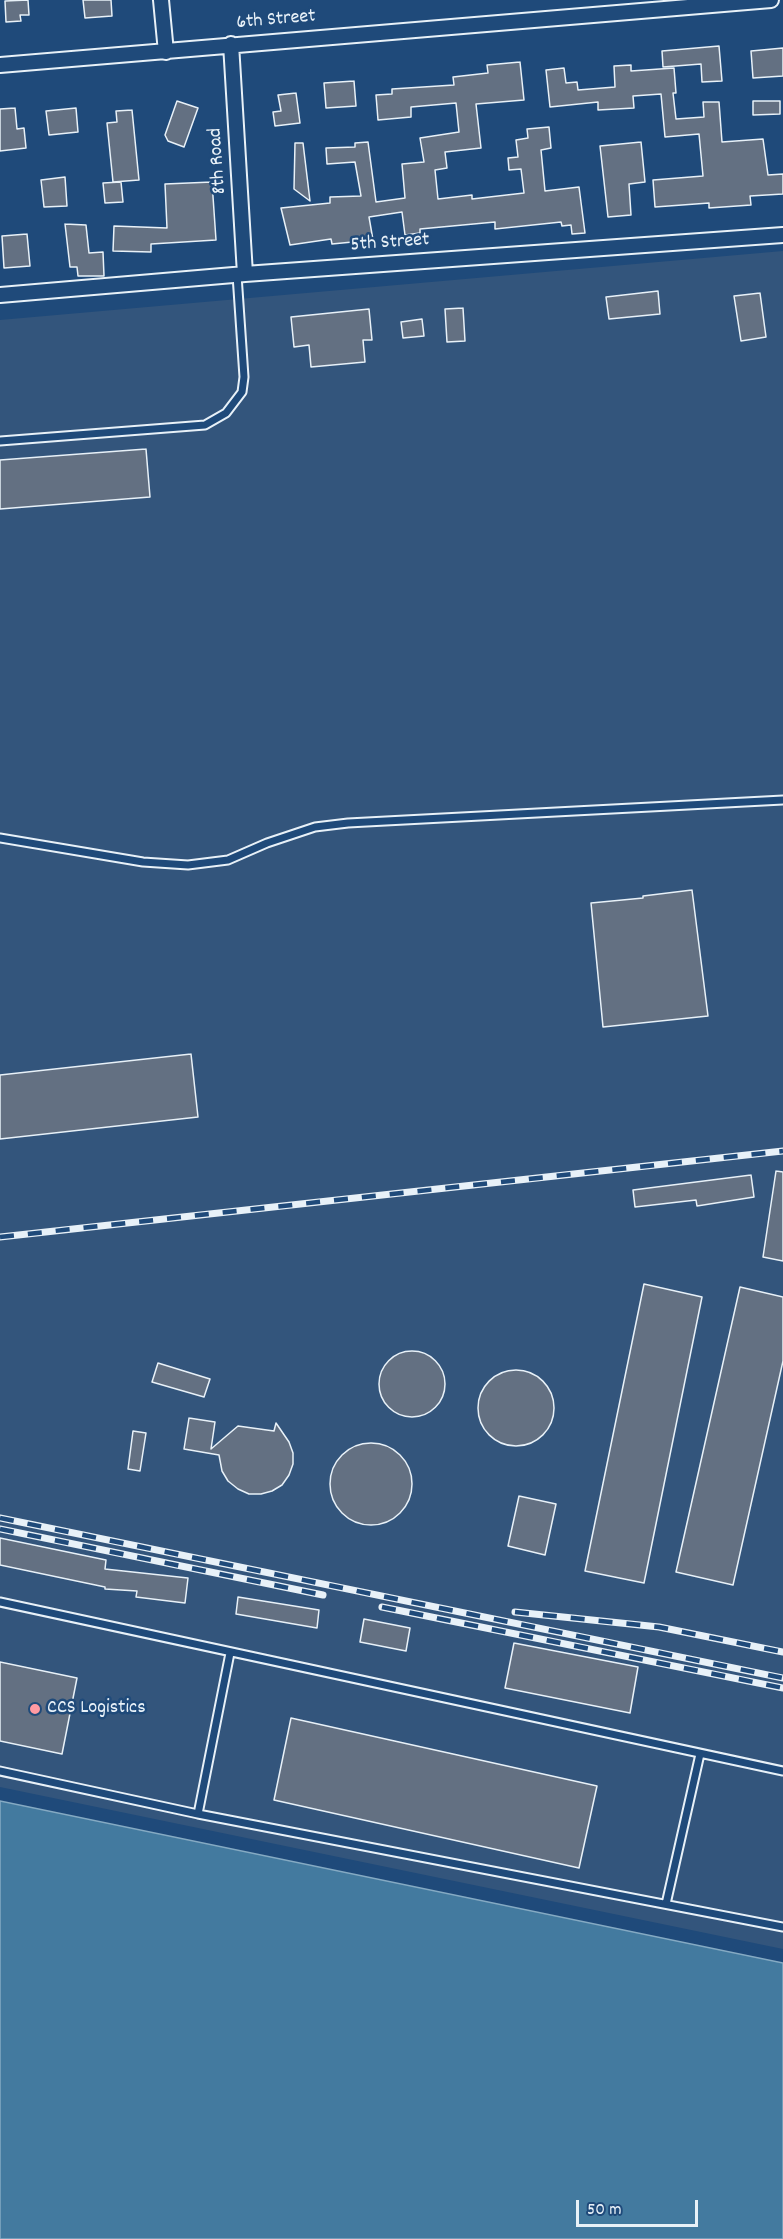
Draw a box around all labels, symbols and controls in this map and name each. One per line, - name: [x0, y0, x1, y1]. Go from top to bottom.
- street label: 6th Street: [235, 6, 317, 36]
- street label: 8th Road: [205, 127, 233, 195]
- street label: 5th Street: [350, 229, 430, 259]
- place label: CCS Logistics: [47, 1697, 146, 1721]
- marker: CCS Logistics: [28, 1702, 42, 1716]
- scale bar: [579, 2188, 700, 2226]
- text: 50 m: [587, 2198, 622, 2223]

